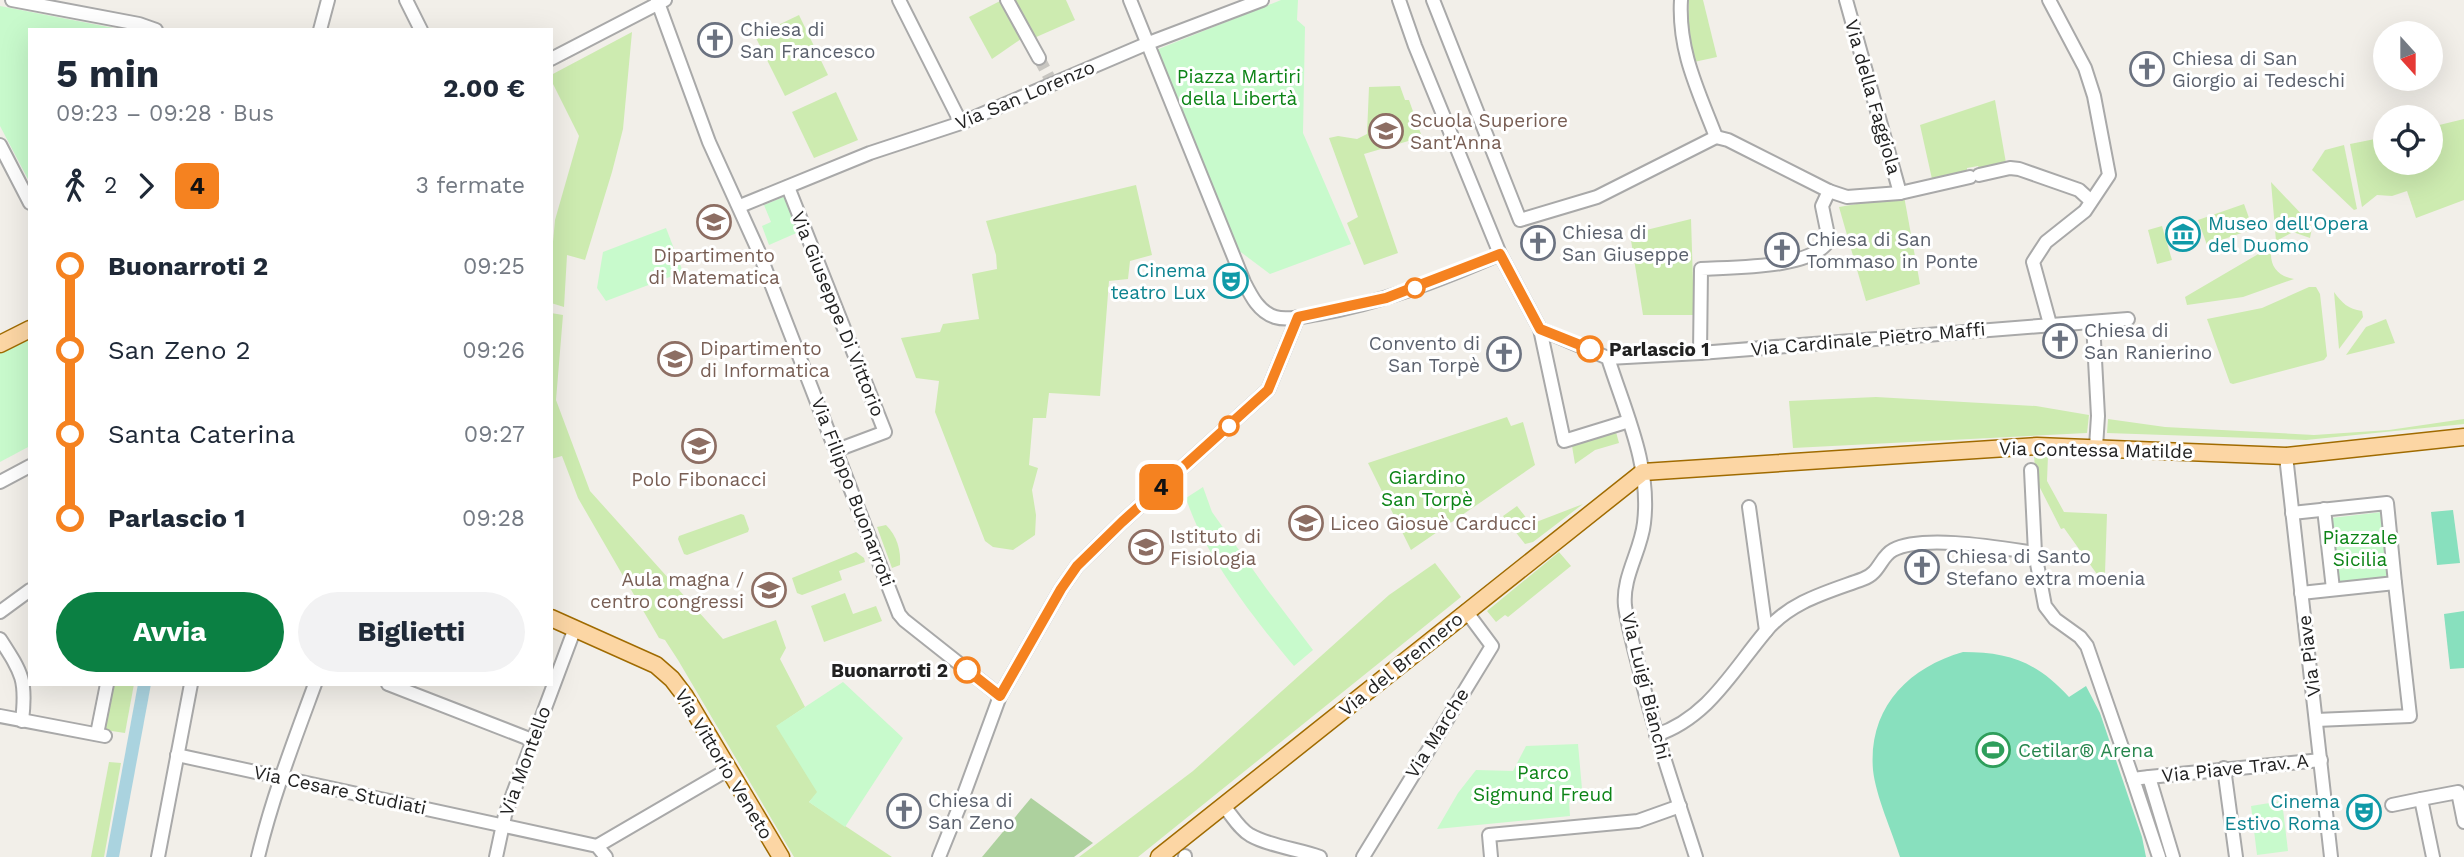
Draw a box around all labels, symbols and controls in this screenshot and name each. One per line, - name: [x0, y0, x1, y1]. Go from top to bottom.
- street label: Via della Faggiola: [1840, 17, 1906, 177]
- place label: Chiesa di San Francesco: [740, 18, 875, 63]
- church icon: Chiesa di San Francesco: [696, 21, 734, 59]
- north arrow: [2373, 21, 2443, 91]
- map controls: [2373, 21, 2443, 175]
- place label: Chiesa di San Giorgio ai Tedeschi: [2172, 47, 2345, 92]
- church icon: Chiesa di San Giorgio ai Tedeschi: [2128, 50, 2166, 88]
- text: 5 min: [56, 52, 159, 96]
- street label: Via San Lorenzo: [952, 55, 1098, 135]
- park label: Piazza Martiri della Libertà: [1177, 65, 1301, 110]
- text: 2.00 €: [443, 73, 525, 103]
- text: 09:23 – 09:28 · Bus: [56, 100, 274, 127]
- button: locate: [2373, 105, 2443, 175]
- place label: Scuola Superiore Sant'Anna: [1410, 109, 1568, 154]
- school or university icon: Scuola Superiore Sant'Anna: [1367, 112, 1405, 150]
- icon: walk: [56, 167, 94, 205]
- icon: forward: [127, 167, 165, 205]
- text: 2: [104, 172, 117, 199]
- text: 4: [189, 172, 205, 200]
- text: 3 fermate: [415, 172, 525, 199]
- school or university icon: Dipartimento di Matematica: [695, 203, 733, 241]
- street label: Via Giuseppe Di Vittorio: [786, 208, 890, 420]
- place label: Museo dell'Opera del Duomo: [2208, 212, 2369, 257]
- museum icon: Museo dell'Opera del Duomo: [2164, 215, 2202, 253]
- place label: Chiesa di San Giuseppe: [1562, 221, 1689, 266]
- church icon: Chiesa di San Giuseppe: [1519, 224, 1557, 262]
- place label: Chiesa di San Tommaso in Ponte: [1806, 228, 1978, 273]
- church icon: Chiesa di San Tommaso in Ponte: [1763, 231, 1801, 269]
- place label: Dipartimento di Matematica: [648, 244, 780, 289]
- text: Buonarroti 2: [108, 251, 268, 281]
- text: 09:25: [463, 253, 525, 280]
- place label: Cinema teatro Lux: [1110, 259, 1206, 304]
- theatre icon: Cinema teatro Lux: [1212, 262, 1250, 300]
- unlabelled marker: [1405, 278, 1425, 298]
- street label: Via Cardinale Pietro Maffi: [1750, 317, 1986, 361]
- place label: Chiesa di San Ranierino: [2084, 319, 2212, 364]
- church icon: Chiesa di San Ranierino: [2041, 322, 2079, 360]
- place label: Convento di San Torpè: [1369, 332, 1480, 377]
- text: San Zeno 2: [108, 335, 251, 365]
- church icon: Convento di San Torpè: [1485, 335, 1523, 373]
- marker: Parlascio 1: [1577, 336, 1603, 362]
- text: 09:26: [462, 337, 525, 364]
- place label: Dipartimento di Informatica: [700, 337, 830, 382]
- place label: Parlascio 1: [1609, 338, 1709, 361]
- school or university icon: Dipartimento di Informatica: [656, 340, 694, 378]
- street label: Via Filippo Buonarroti: [806, 394, 900, 590]
- unlabelled marker: [1219, 416, 1239, 436]
- text: Santa Caterina: [108, 419, 295, 449]
- text: 09:27: [464, 421, 525, 448]
- school or university icon: Polo Fibonacci: [680, 427, 718, 465]
- street label: Via Contessa Matilde: [1999, 437, 2193, 463]
- line badge: 4: [1138, 464, 1184, 510]
- park label: Giardino San Torpè: [1381, 466, 1473, 511]
- place label: Polo Fibonacci: [631, 468, 767, 491]
- text: 4: [1153, 473, 1169, 501]
- text: Parlascio 1: [108, 503, 245, 533]
- school or university icon: Liceo Giosuè Carducci: [1287, 504, 1325, 542]
- text: 09:28: [462, 505, 525, 532]
- place label: Liceo Giosuè Carducci: [1330, 512, 1537, 535]
- place label: Istituto di Fisiologia: [1170, 525, 1261, 570]
- park label: Piazzale Sicilia: [2322, 526, 2398, 571]
- school or university icon: Istituto di Fisiologia: [1127, 528, 1165, 566]
- place label: Chiesa di Santo Stefano extra moenia: [1946, 545, 2146, 590]
- church icon: Chiesa di Santo Stefano extra moenia: [1903, 548, 1941, 586]
- place label: Aula magna / centro congressi: [590, 568, 744, 613]
- school or university icon: Aula magna / centro congressi: [750, 571, 788, 609]
- button: Avvia: [56, 592, 284, 672]
- button: Biglietti: [298, 592, 525, 672]
- street label: Via del Brennero: [1334, 607, 1468, 721]
- street label: Via Luigi Bianchi: [1617, 610, 1675, 762]
- street label: Via Piave: [2293, 614, 2325, 698]
- marker: Buonarroti 2: [954, 657, 980, 683]
- place label: Buonarroti 2: [831, 659, 948, 682]
- street label: Via Marche: [1400, 684, 1474, 782]
- street label: Via Vittorio Veneto: [670, 685, 778, 843]
- street label: Via Montello: [494, 703, 556, 819]
- sports icon: Cetilar® Arena: [1974, 731, 2012, 769]
- place label: Cetilar® Arena: [2018, 739, 2154, 762]
- street label: Via Piave Trav. A: [2160, 749, 2310, 787]
- street label: Via Cesare Studiati: [252, 760, 428, 820]
- park label: Parco Sigmund Freud: [1473, 761, 1613, 806]
- place label: Chiesa di San Zeno: [928, 789, 1015, 834]
- place label: Cinema Estivo Roma: [2225, 790, 2340, 835]
- church icon: Chiesa di San Zeno: [885, 792, 923, 830]
- theatre icon: Cinema Estivo Roma: [2345, 793, 2383, 831]

